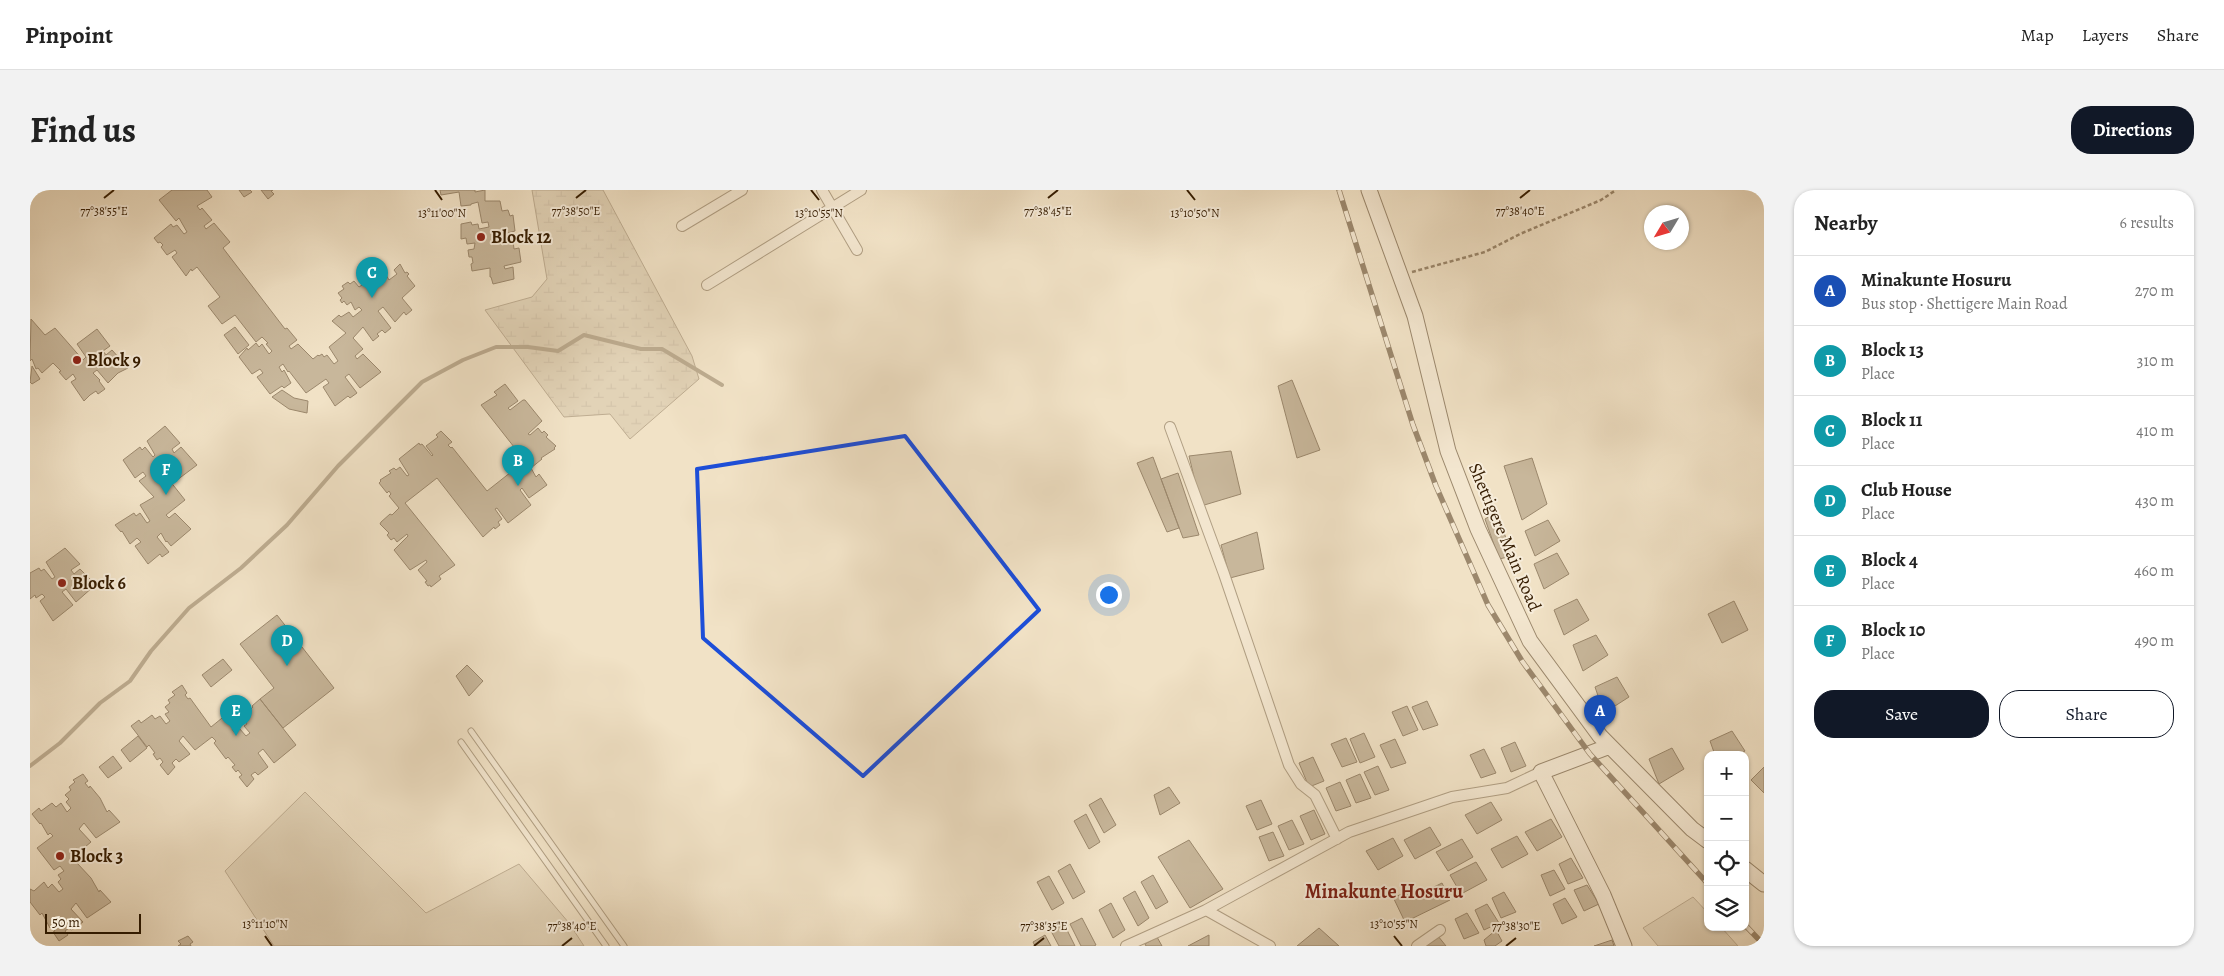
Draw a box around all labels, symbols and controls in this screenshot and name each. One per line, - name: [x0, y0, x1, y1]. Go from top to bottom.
- text: Pinpoint: [25, 19, 113, 51]
- text: Map: [2021, 23, 2054, 47]
- text: Layers: [2082, 23, 2129, 47]
- text: Share: [2157, 23, 2199, 47]
- text: Find us: [30, 106, 136, 154]
- button: Directions: [2071, 106, 2194, 154]
- text: 77°38'55"E: [80, 203, 128, 219]
- text: 77°38'50"E: [552, 203, 600, 219]
- text: 77°38'45"E: [1024, 203, 1072, 219]
- text: 77°38'40"E: [1495, 203, 1545, 219]
- text: 13°11'00"N: [418, 205, 466, 221]
- text: 13°10'55"N: [795, 205, 843, 221]
- text: 13°10'50"N: [1170, 205, 1220, 221]
- north arrow: [1644, 205, 1689, 250]
- text: Nearby: [1814, 209, 1877, 237]
- text: 6 results: [2120, 212, 2174, 234]
- place label: Block 12: [491, 225, 552, 249]
- marker: Block 12: [475, 231, 487, 243]
- pin: C: [356, 257, 388, 298]
- text: Minakunte Hosuru: [1861, 267, 2011, 293]
- text: A: [1825, 280, 1835, 302]
- text: 270 m: [2135, 280, 2174, 302]
- text: Bus stop · Shettigere Main Road: [1861, 293, 2068, 315]
- text: Block 13: [1861, 337, 1924, 363]
- place label: Block 9: [87, 348, 141, 372]
- text: B: [1825, 350, 1835, 372]
- text: 310 m: [2137, 350, 2174, 372]
- marker: Block 9: [71, 354, 83, 366]
- text: Place: [1861, 363, 1895, 385]
- text: Block 11: [1861, 407, 1923, 433]
- text: C: [1825, 420, 1835, 442]
- text: 410 m: [2136, 420, 2174, 442]
- text: Place: [1861, 433, 1895, 455]
- pin: B: [502, 445, 534, 486]
- pin: F: [150, 454, 182, 495]
- street label: Shettigere Main Road: [1463, 459, 1547, 615]
- text: Club House: [1861, 477, 1952, 503]
- text: D: [1824, 490, 1836, 512]
- text: 430 m: [2135, 490, 2174, 512]
- text: Place: [1861, 503, 1895, 525]
- text: Block 4: [1861, 547, 1918, 573]
- text: E: [1825, 560, 1835, 582]
- text: 460 m: [2134, 560, 2174, 582]
- place label: Block 6: [72, 571, 126, 595]
- text: Place: [1861, 573, 1895, 595]
- marker: Block 6: [56, 577, 68, 589]
- your location: [1096, 582, 1122, 608]
- text: Block 10: [1861, 617, 1925, 643]
- pin: D: [271, 625, 303, 666]
- text: F: [1826, 630, 1834, 652]
- text: 490 m: [2134, 630, 2174, 652]
- text: Place: [1861, 643, 1895, 665]
- button: Save: [1814, 690, 1989, 738]
- button: Share: [1999, 690, 2174, 738]
- pin: E: [220, 695, 252, 736]
- pin: A: [1584, 695, 1616, 736]
- map controls: [1704, 751, 1749, 931]
- button: +: [1704, 751, 1749, 796]
- button: −: [1704, 796, 1749, 841]
- button: locate: [1704, 841, 1749, 886]
- place label: Block 3: [70, 844, 123, 868]
- marker: Block 3: [54, 850, 66, 862]
- district label: Minakunte Hosuru: [1305, 878, 1463, 905]
- button: layers: [1704, 886, 1749, 931]
- scale bar: [45, 911, 141, 934]
- text: 50 m: [52, 913, 80, 932]
- text: 13°11'10"N: [242, 916, 288, 932]
- text: 13°10'55"N: [1370, 916, 1418, 932]
- text: 77°38'40"E: [547, 918, 597, 934]
- text: 77°38'35"E: [1020, 918, 1068, 934]
- text: 77°38'30"E: [1492, 918, 1540, 934]

